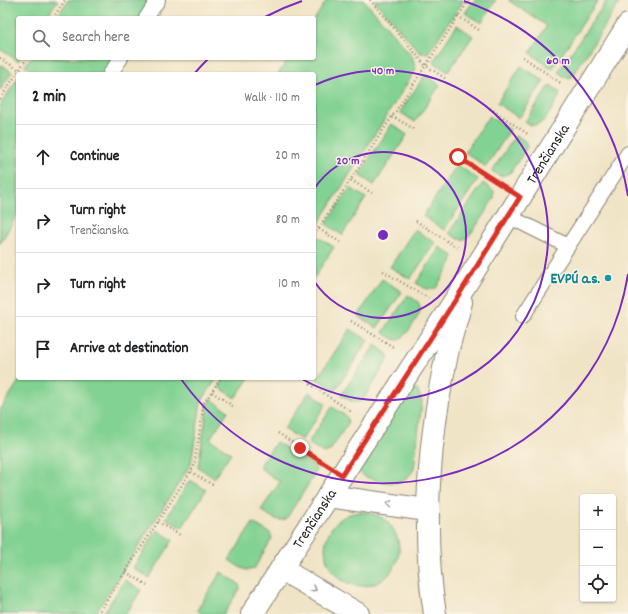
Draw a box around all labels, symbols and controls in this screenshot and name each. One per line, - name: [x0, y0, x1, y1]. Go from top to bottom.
- search box: [16, 16, 316, 60]
- icon: search: [30, 27, 52, 49]
- text: Search here: [62, 27, 130, 49]
- text: 60 m: [546, 53, 570, 70]
- text: 40 m: [372, 63, 394, 80]
- text: 2 min: [32, 86, 66, 110]
- text: Walk · 110 m: [244, 89, 300, 108]
- street label: Trenčianska: [522, 119, 577, 189]
- icon: ahead: [32, 146, 54, 168]
- text: Continue: [70, 146, 119, 168]
- text: 20 m: [275, 147, 300, 166]
- route start: [449, 148, 467, 166]
- text: 20 m: [337, 153, 359, 170]
- text: Turn right: [70, 200, 126, 222]
- icon: right: [32, 210, 54, 232]
- text: 80 m: [276, 211, 300, 230]
- text: Trenčianska: [70, 222, 128, 241]
- centre of rings: [376, 228, 390, 242]
- place label: EVPÚ a.s.: [551, 269, 600, 291]
- marker: EVPÚ a.s.: [603, 273, 613, 283]
- icon: right: [32, 274, 54, 296]
- text: Turn right: [70, 274, 126, 296]
- text: 10 m: [278, 275, 300, 294]
- icon: arrive: [32, 338, 54, 360]
- text: Arrive at destination: [70, 338, 188, 360]
- route end: [291, 439, 309, 457]
- street label: Trenčianska: [288, 484, 344, 554]
- map controls: [580, 494, 616, 602]
- button: +: [580, 494, 616, 530]
- one-way arrow: [386, 500, 392, 509]
- button: −: [580, 530, 616, 566]
- button: locate: [580, 566, 616, 602]
- one-way arrow: [310, 584, 318, 591]

